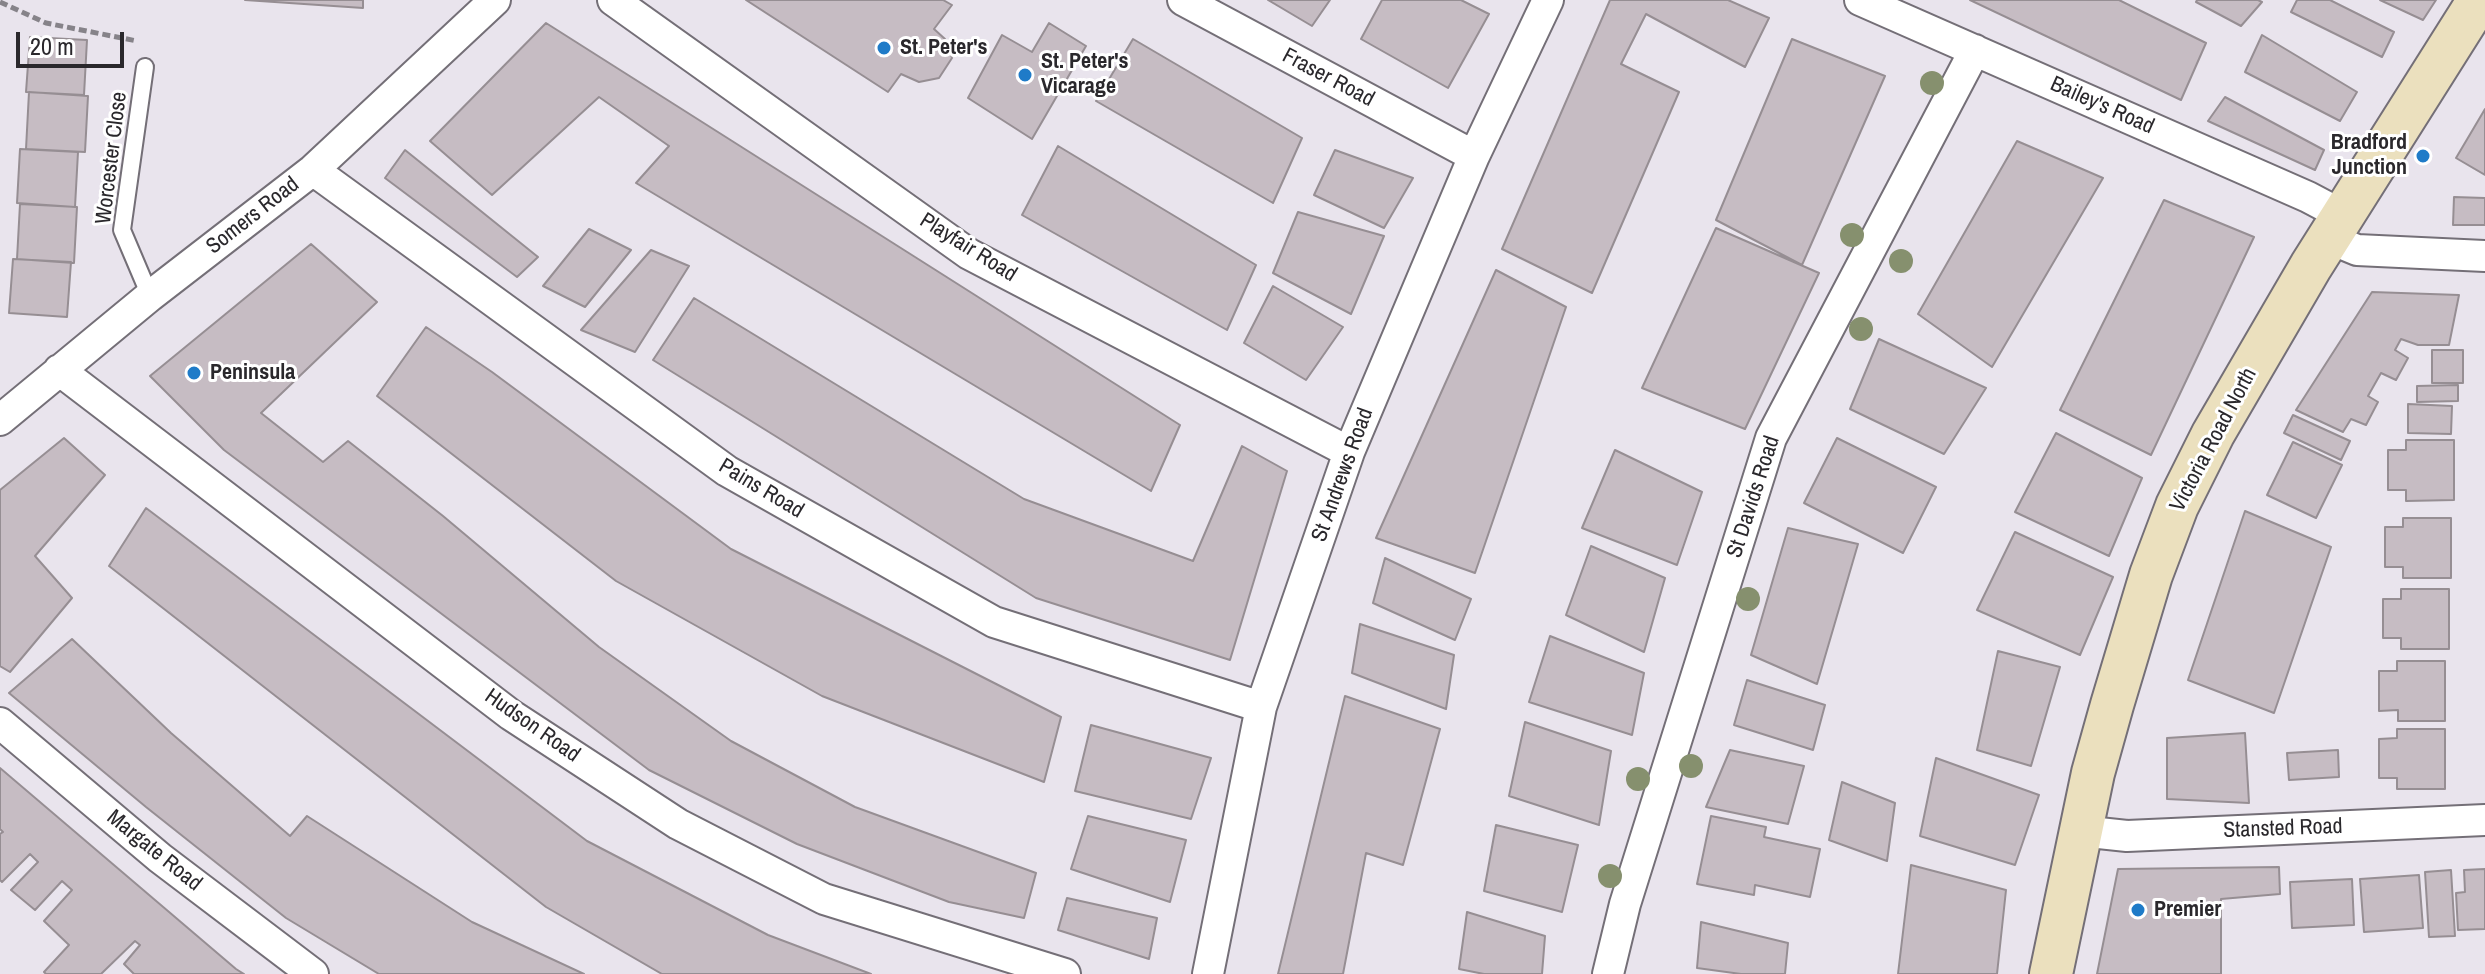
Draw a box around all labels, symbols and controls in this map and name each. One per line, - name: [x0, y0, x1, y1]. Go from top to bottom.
- scale bar: [20, 16, 128, 66]
- text: 20 m: [30, 30, 74, 62]
- place label: St. Peter's: [900, 35, 988, 61]
- marker: St. Peter's: [875, 39, 893, 57]
- street label: Fraser Road: [1278, 43, 1378, 113]
- place label: St. Peter's Vicarage: [1041, 49, 1129, 100]
- marker: St. Peter's Vicarage: [1016, 66, 1034, 84]
- street label: Bailey's Road: [2046, 71, 2158, 141]
- street label: Worcester Close: [91, 90, 133, 226]
- place label: Bradford Junction: [2331, 130, 2407, 182]
- marker: Bradford Junction: [2414, 147, 2432, 165]
- street label: Somers Road: [201, 172, 305, 260]
- street label: Playfair Road: [915, 208, 1021, 288]
- place label: Peninsula: [210, 360, 295, 386]
- marker: Peninsula: [185, 364, 203, 382]
- street label: Victoria Road North: [2165, 364, 2263, 516]
- street label: St Andrews Road: [1307, 405, 1379, 545]
- street label: St Davids Road: [1722, 433, 1786, 561]
- street label: Pains Road: [714, 453, 808, 525]
- street label: Hudson Road: [479, 684, 585, 768]
- street label: Margate Road: [101, 805, 207, 897]
- street label: Stansted Road: [2223, 814, 2343, 844]
- place label: Premier: [2154, 897, 2221, 923]
- marker: Premier: [2129, 901, 2147, 919]

